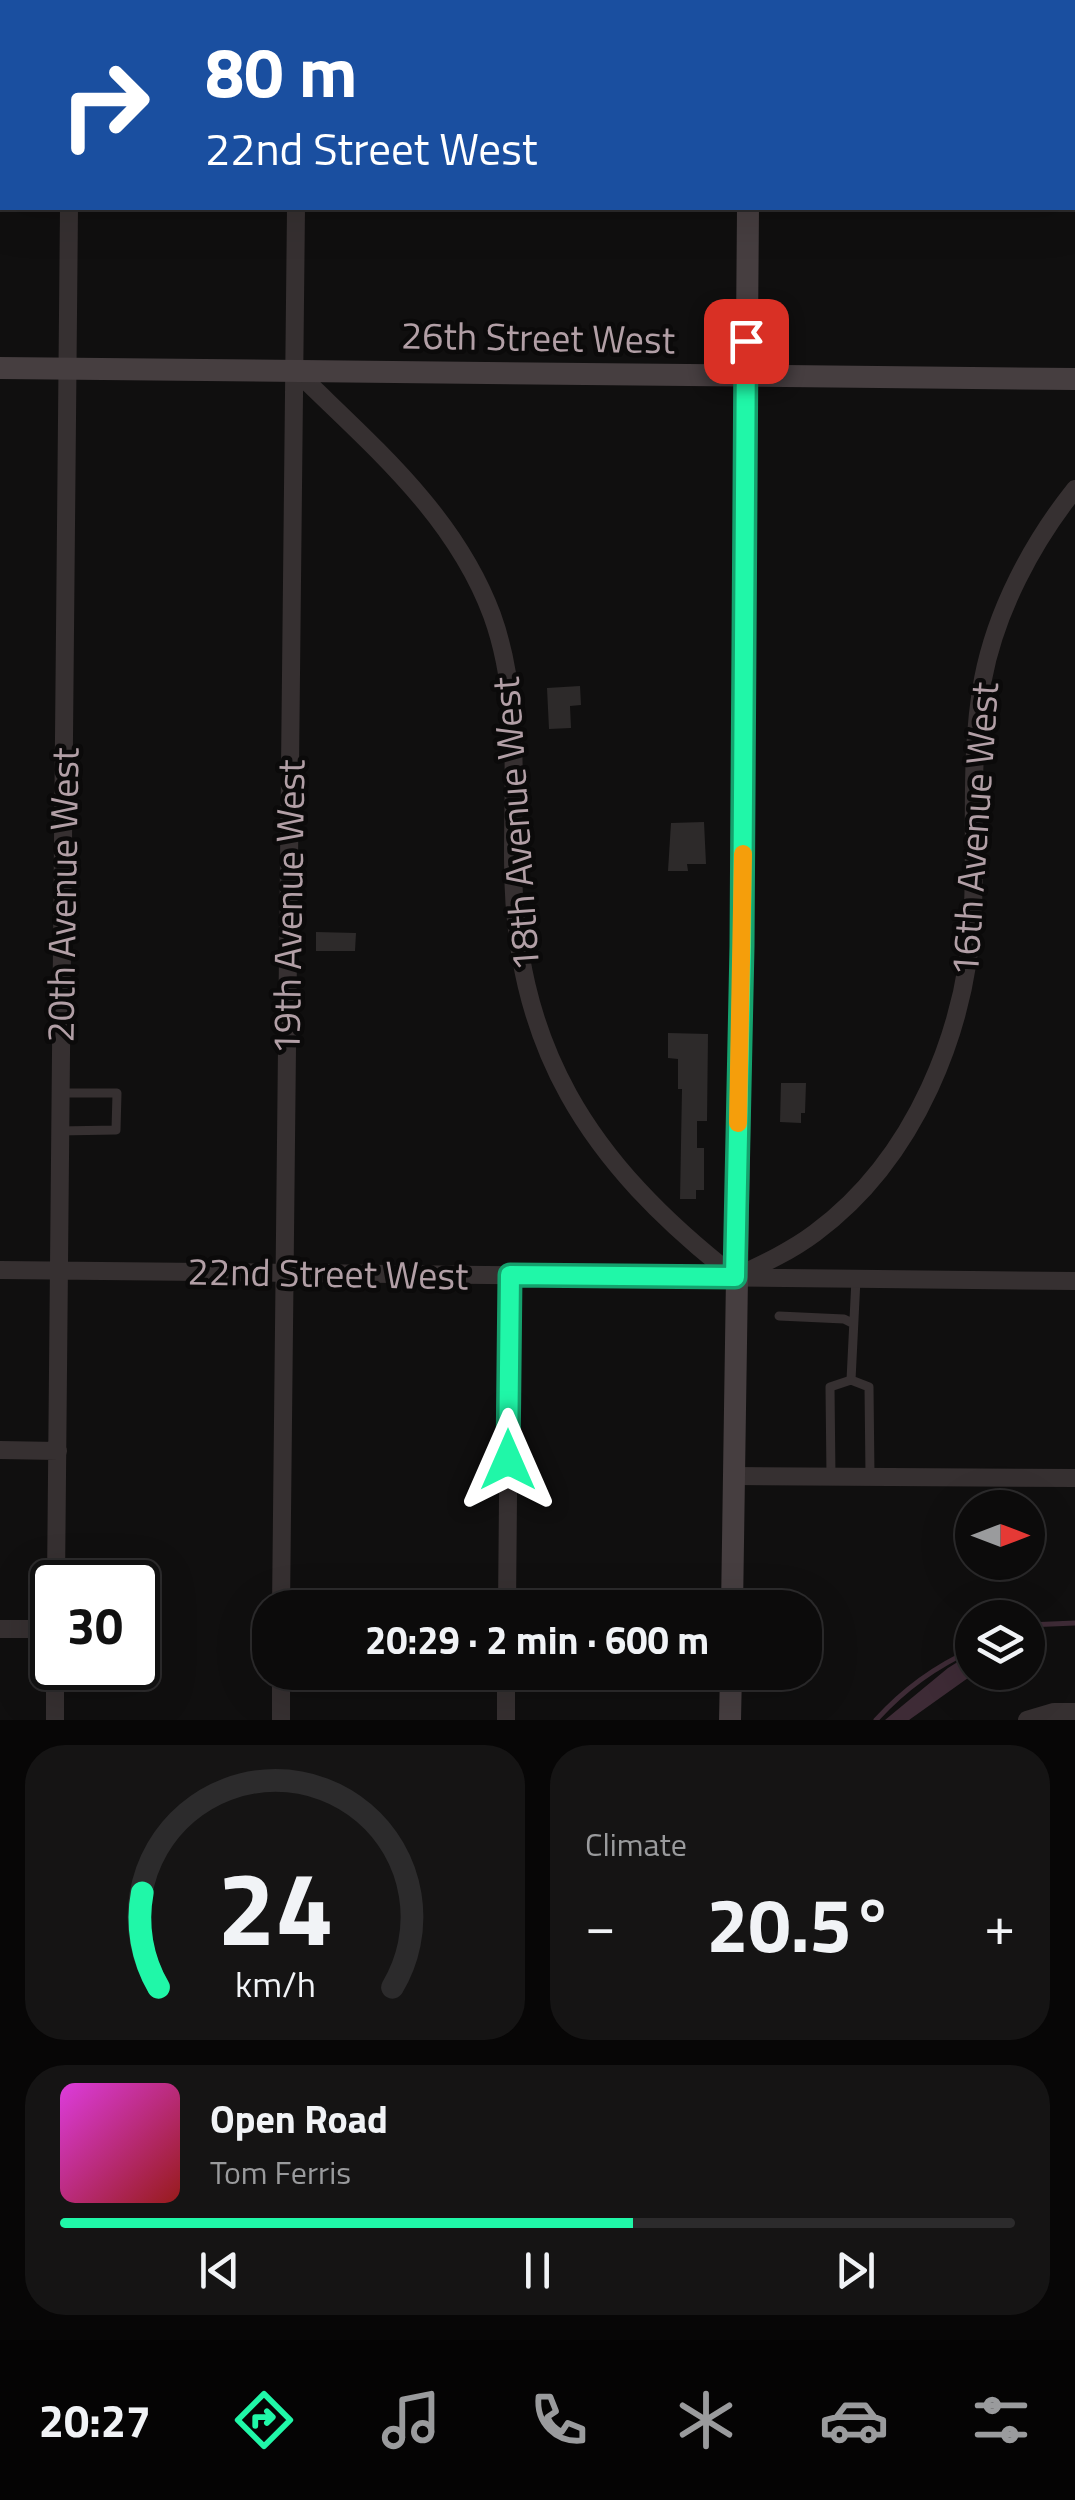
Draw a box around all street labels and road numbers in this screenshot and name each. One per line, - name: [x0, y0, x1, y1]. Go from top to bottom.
- street label: 26th Street West: [400, 306, 676, 368]
- street label: 18th Avenue West: [476, 675, 554, 973]
- street label: 16th Avenue West: [935, 680, 1013, 978]
- street label: 20th Avenue West: [30, 747, 94, 1043]
- street label: 19th Avenue West: [256, 759, 320, 1055]
- street label: 22nd Street West: [187, 1242, 469, 1304]

